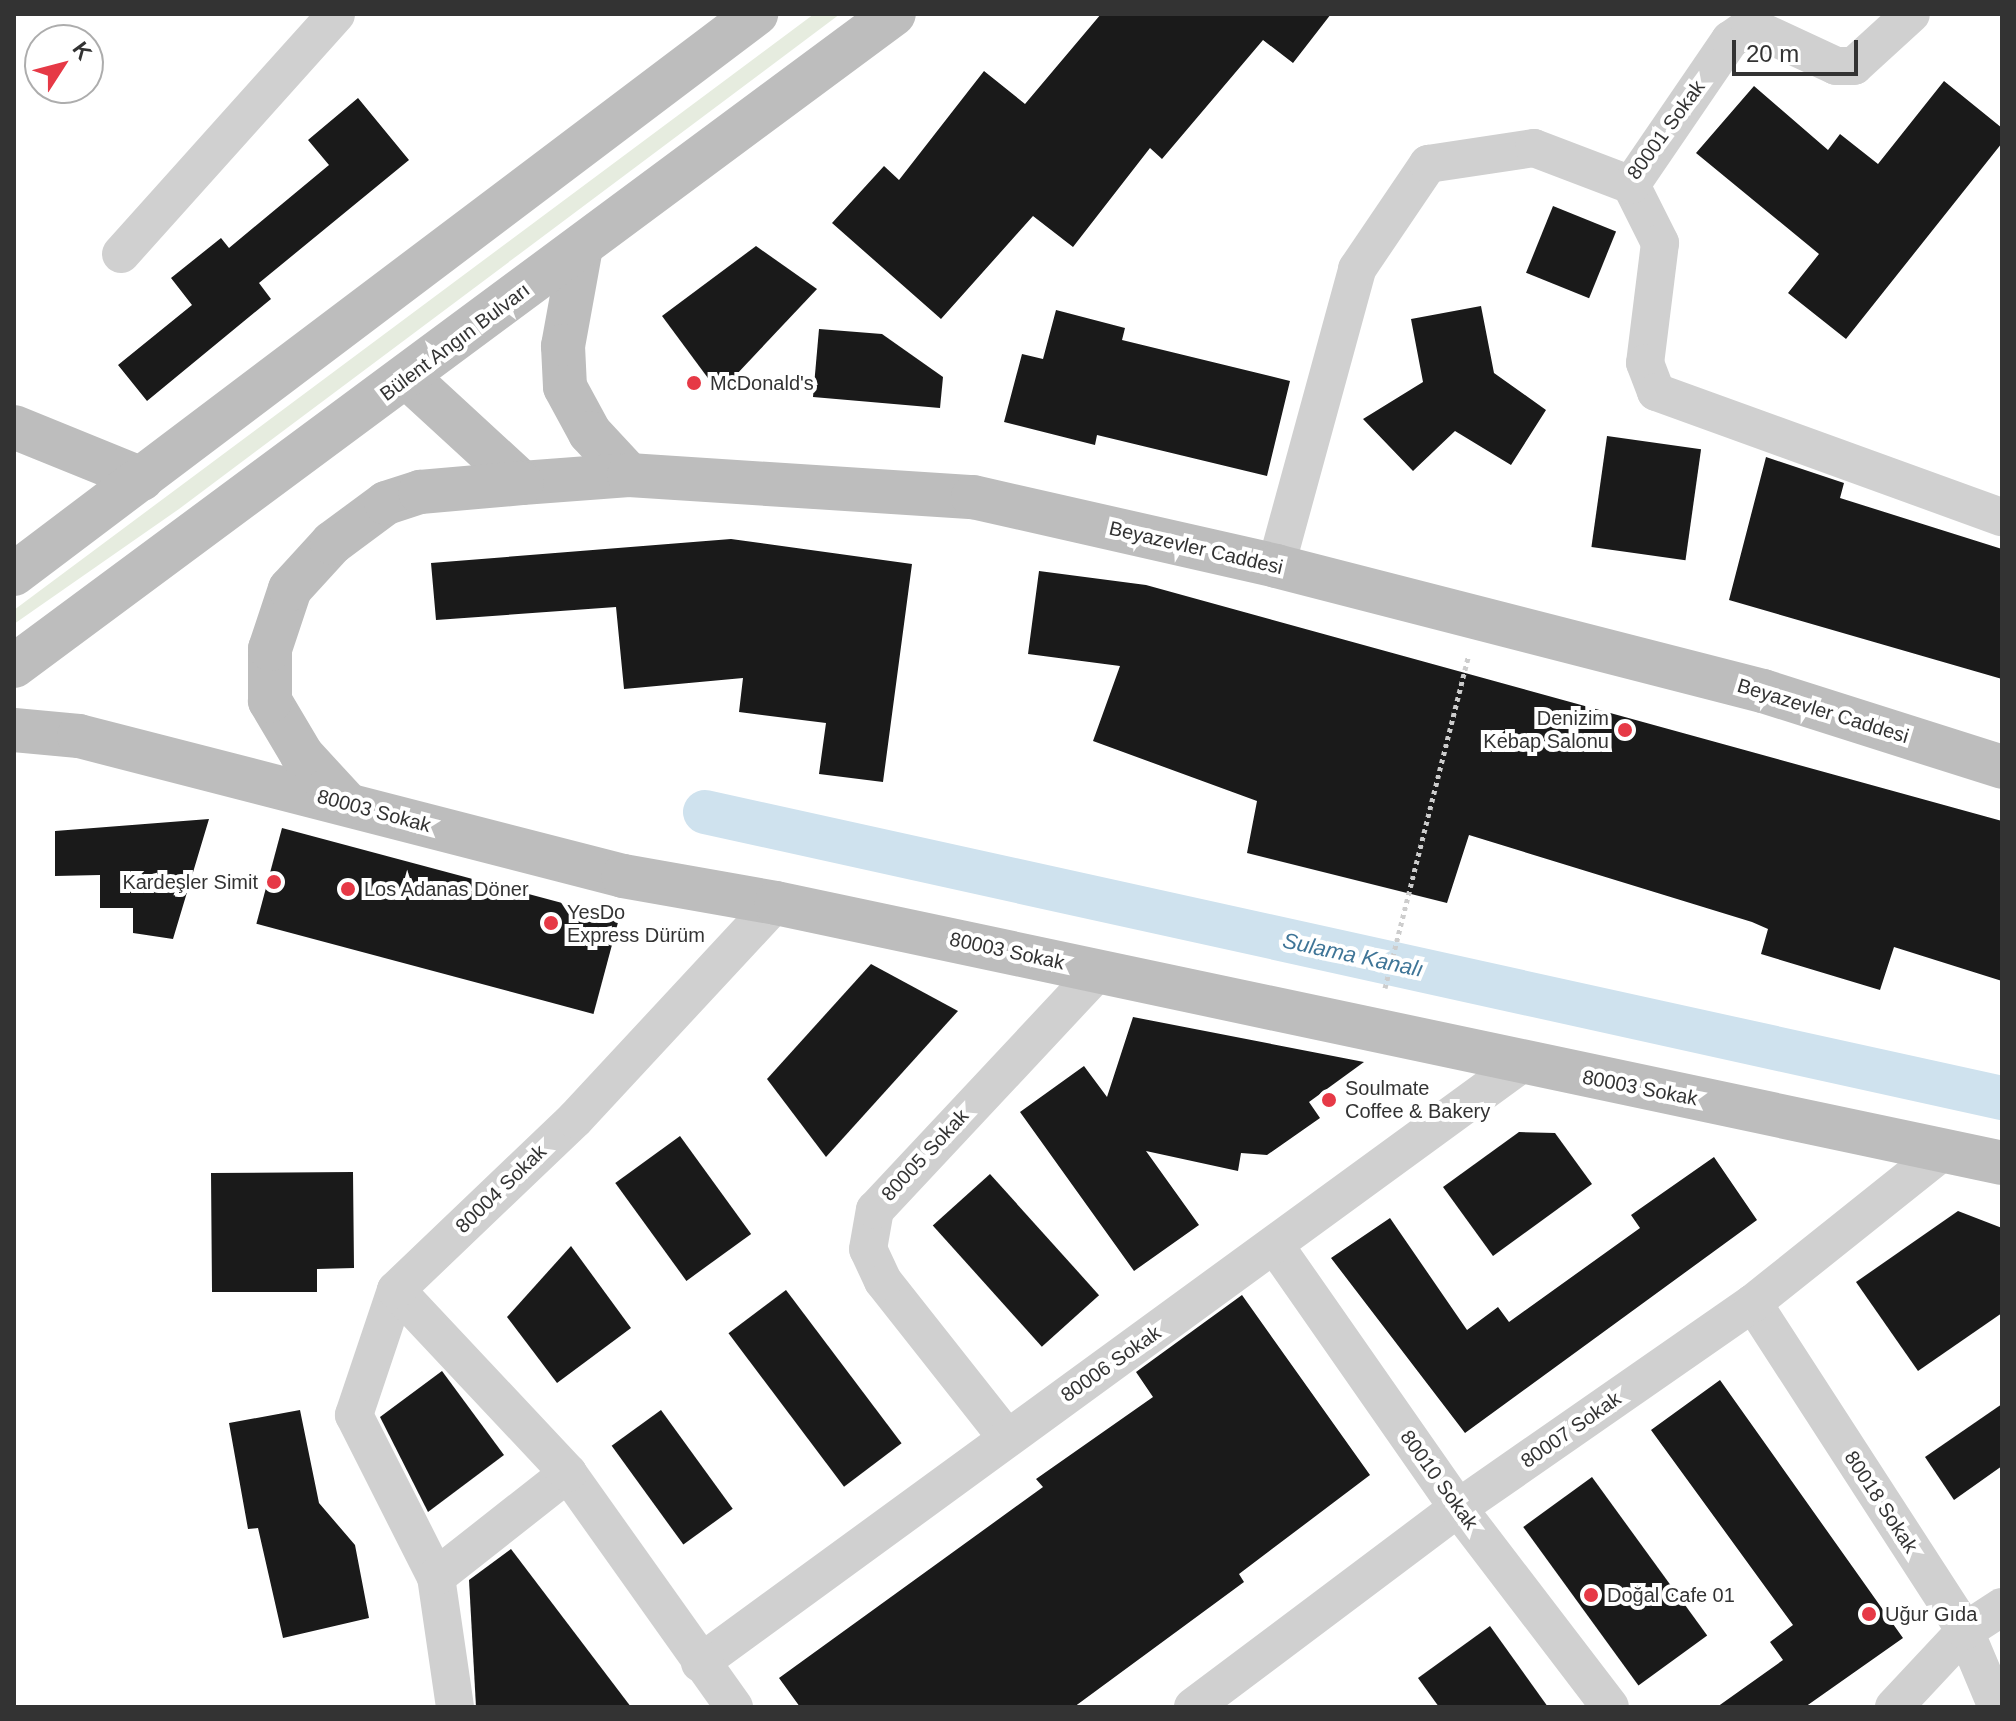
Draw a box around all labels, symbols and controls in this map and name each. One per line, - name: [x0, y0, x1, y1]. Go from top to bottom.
- north arrow: [24, 24, 104, 104]
- scale bar: [1736, 24, 1862, 74]
- text: K: [67, 37, 97, 65]
- text: 20 m: [1746, 40, 1799, 67]
- street label: 80001 Sokak: [1622, 76, 1710, 184]
- street label: Bülent Angın Bulvarı: [375, 278, 535, 406]
- place label: McDonald's: [710, 371, 814, 395]
- marker: McDonald's: [685, 374, 703, 392]
- street label: Beyazevler Caddesi: [1107, 516, 1285, 580]
- street label: Beyazevler Caddesi: [1734, 674, 1912, 748]
- place label: Denizim Kebap Salonu: [1483, 706, 1609, 753]
- marker: Denizim Kebap Salonu: [1616, 721, 1634, 739]
- street label: 80003 Sokak: [315, 784, 433, 838]
- place label: Kardeşler Simit: [122, 870, 258, 894]
- marker: Kardeşler Simit: [265, 873, 283, 891]
- place label: Los Adanas Döner: [364, 877, 530, 901]
- marker: Los Adanas Döner: [339, 880, 357, 898]
- place label: YesDo Express Dürüm: [567, 900, 705, 947]
- marker: YesDo Express Dürüm: [542, 914, 560, 932]
- street label: 80003 Sokak: [947, 927, 1067, 975]
- water label: Sulama Kanalı: [1280, 927, 1426, 983]
- street label: 80003 Sokak: [1580, 1065, 1700, 1111]
- place label: Soulmate Coffee & Bakery: [1345, 1076, 1490, 1123]
- marker: Soulmate Coffee & Bakery: [1320, 1091, 1338, 1109]
- street label: 80005 Sokak: [876, 1104, 974, 1206]
- street label: 80004 Sokak: [451, 1140, 551, 1238]
- street label: 80006 Sokak: [1056, 1321, 1166, 1407]
- street label: 80007 Sokak: [1516, 1387, 1626, 1473]
- street label: 80010 Sokak: [1395, 1426, 1483, 1534]
- street label: 80018 Sokak: [1839, 1447, 1923, 1557]
- place label: Doğal Cafe 01: [1607, 1583, 1735, 1607]
- marker: Doğal Cafe 01: [1582, 1586, 1600, 1604]
- place label: Uğur Gıda: [1885, 1602, 1977, 1626]
- marker: Uğur Gıda: [1860, 1605, 1878, 1623]

